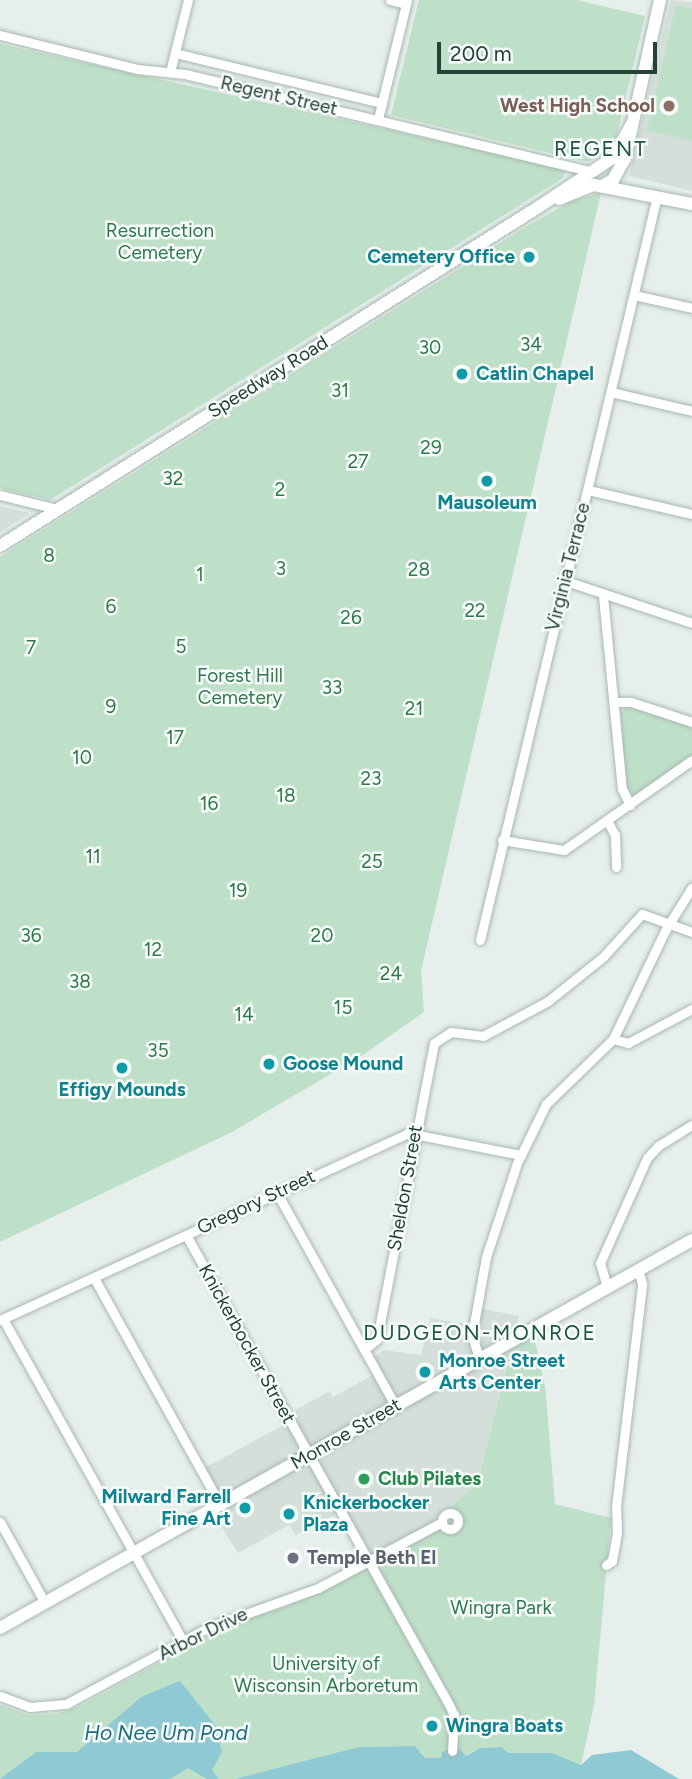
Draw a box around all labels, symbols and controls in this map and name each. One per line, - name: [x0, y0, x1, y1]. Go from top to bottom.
- scale bar: [440, 28, 660, 72]
- text: 200 m: [450, 41, 512, 66]
- street label: Regent Street: [218, 71, 340, 121]
- place label: West High School: [500, 95, 655, 117]
- marker: West High School: [661, 98, 677, 114]
- district label: REGENT: [555, 136, 647, 162]
- park label: Resurrection Cemetery: [106, 220, 214, 264]
- place label: Cemetery Office: [367, 246, 515, 268]
- marker: Cemetery Office: [521, 249, 537, 265]
- street label: Speedway Road: [204, 331, 332, 423]
- park label: 34: [520, 334, 542, 356]
- park label: 30: [419, 337, 441, 359]
- place label: Catlin Chapel: [476, 363, 594, 385]
- marker: Catlin Chapel: [454, 366, 470, 382]
- park label: 31: [331, 380, 349, 402]
- park label: 29: [420, 437, 442, 459]
- park label: 27: [348, 451, 368, 473]
- park label: 32: [163, 468, 183, 490]
- marker: Mausoleum: [479, 473, 495, 489]
- park label: 2: [275, 479, 285, 501]
- place label: Mausoleum: [437, 492, 537, 514]
- street label: Virginia Terrace: [541, 500, 595, 634]
- park label: 8: [43, 545, 55, 567]
- park label: 3: [276, 558, 286, 580]
- park label: 28: [408, 559, 430, 581]
- park label: 1: [196, 564, 204, 586]
- park label: 6: [106, 596, 116, 618]
- park label: 22: [464, 600, 486, 622]
- park label: 26: [340, 607, 362, 629]
- park label: 5: [176, 636, 186, 658]
- park label: 7: [26, 637, 36, 659]
- park label: Forest Hill Cemetery: [197, 665, 283, 709]
- park label: 33: [322, 677, 342, 699]
- park label: 9: [106, 696, 116, 718]
- park label: 21: [405, 698, 423, 720]
- park label: 17: [166, 727, 184, 749]
- park label: 10: [72, 747, 92, 769]
- park label: 23: [361, 768, 381, 790]
- park label: 18: [276, 785, 296, 807]
- park label: 16: [200, 793, 218, 815]
- park label: 11: [85, 846, 101, 868]
- park label: 25: [361, 851, 383, 873]
- park label: 19: [229, 880, 247, 902]
- park label: 36: [20, 925, 42, 947]
- park label: 20: [311, 925, 333, 947]
- park label: 12: [144, 939, 162, 961]
- park label: 24: [380, 963, 402, 985]
- park label: 38: [69, 971, 91, 993]
- park label: 15: [334, 997, 352, 1019]
- park label: 14: [234, 1004, 254, 1026]
- park label: 35: [147, 1040, 169, 1062]
- place label: Goose Mound: [283, 1053, 403, 1075]
- marker: Goose Mound: [261, 1056, 277, 1072]
- marker: Effigy Mounds: [114, 1060, 130, 1076]
- place label: Effigy Mounds: [58, 1079, 186, 1101]
- street label: Sheldon Street: [383, 1123, 427, 1253]
- street label: Gregory Street: [193, 1165, 319, 1239]
- street label: Knickerbocker Street: [194, 1260, 300, 1428]
- district label: DUDGEON-MONROE: [365, 1320, 595, 1346]
- place label: Monroe Street Arts Center: [439, 1350, 565, 1394]
- marker: Monroe Street Arts Center: [417, 1364, 433, 1380]
- street label: Monroe Street: [287, 1393, 405, 1475]
- place label: Club Pilates: [378, 1468, 481, 1490]
- marker: Club Pilates: [356, 1471, 372, 1487]
- place label: Milward Farrell Fine Art: [102, 1486, 231, 1530]
- place label: Knickerbocker Plaza: [303, 1492, 429, 1536]
- marker: Milward Farrell Fine Art: [237, 1500, 253, 1516]
- marker: Knickerbocker Plaza: [281, 1506, 297, 1522]
- place label: Temple Beth El: [307, 1547, 436, 1569]
- marker: Temple Beth El: [285, 1550, 301, 1566]
- park label: Wingra Park: [450, 1597, 552, 1619]
- street label: Arbor Drive: [155, 1603, 251, 1665]
- park label: University of Wisconsin Arboretum: [234, 1653, 418, 1697]
- place label: Wingra Boats: [446, 1715, 563, 1737]
- marker: Wingra Boats: [424, 1718, 440, 1734]
- water label: Ho Nee Um Pond: [84, 1720, 248, 1746]

